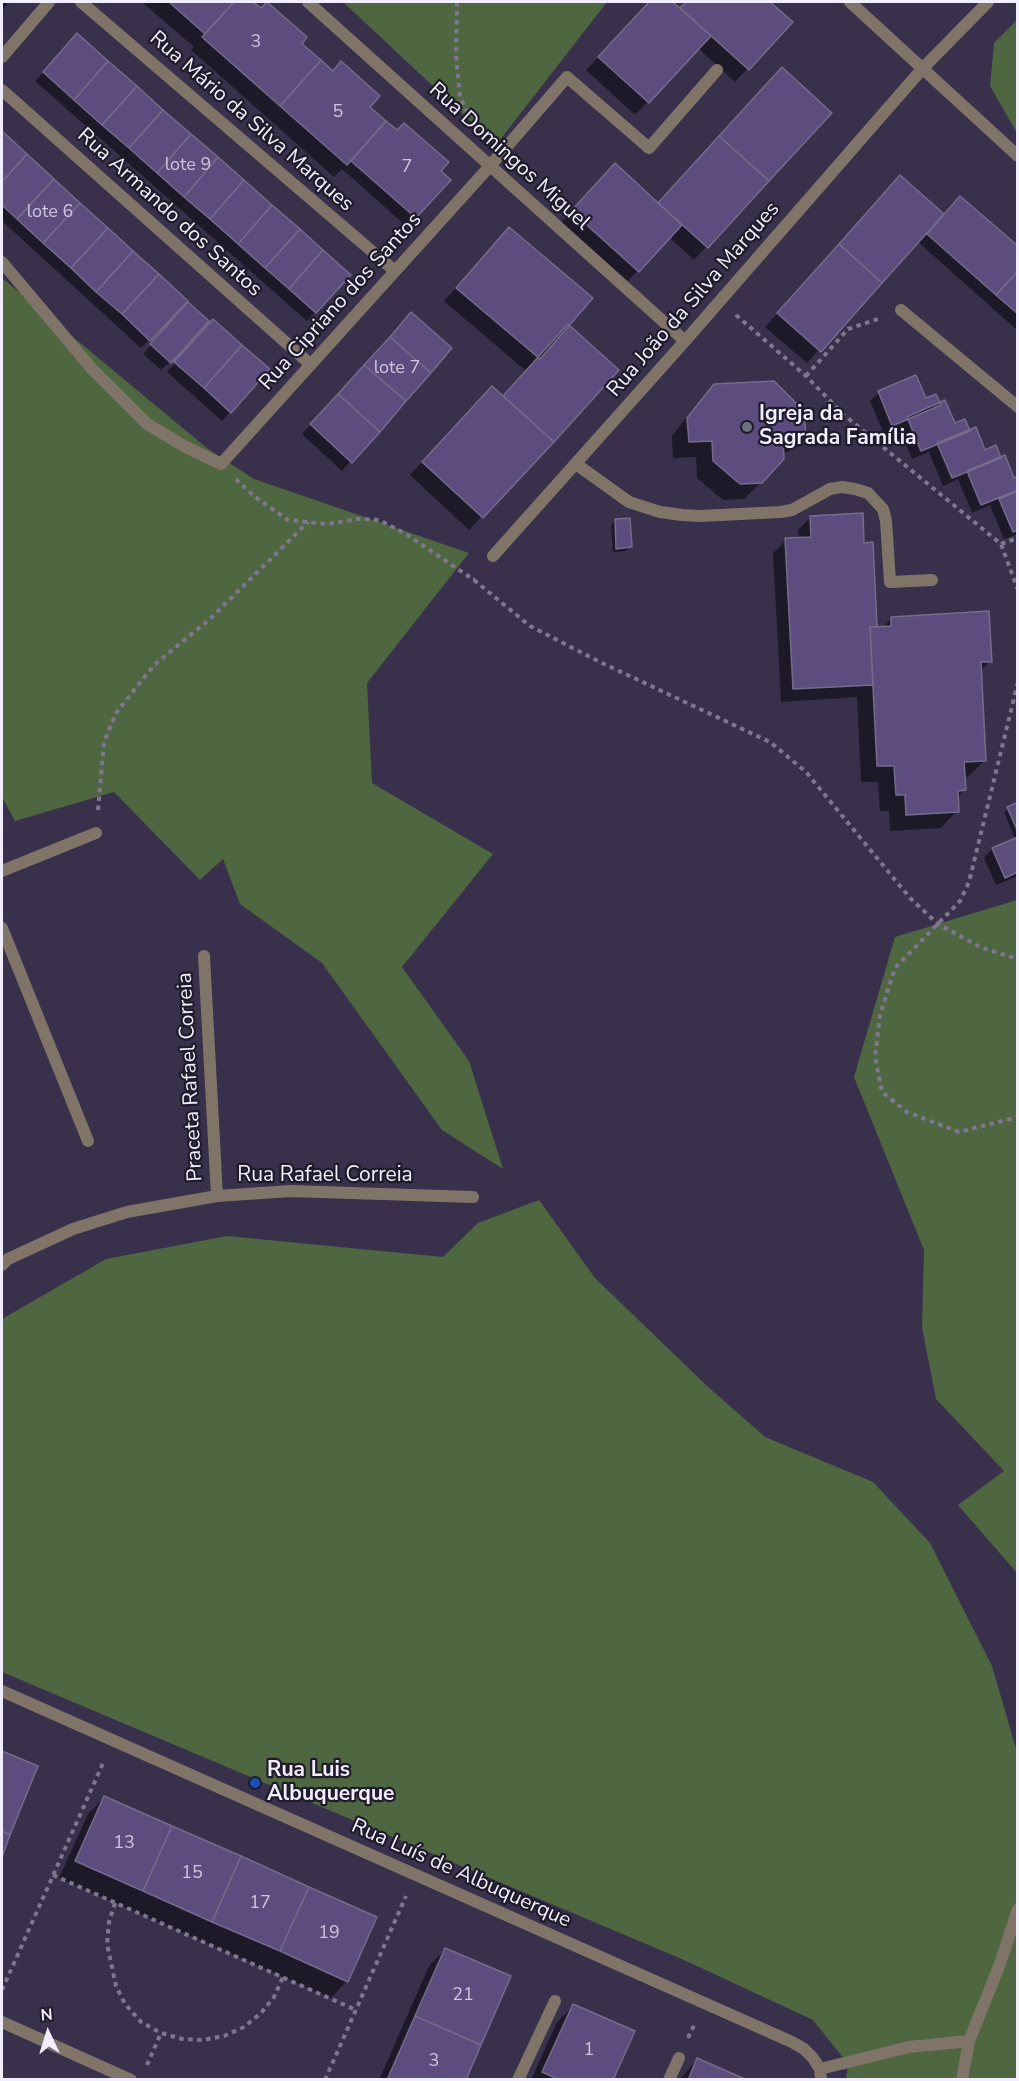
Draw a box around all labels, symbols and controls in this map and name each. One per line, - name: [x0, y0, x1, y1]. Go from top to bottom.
- street label: Rua Mário da Silva Marques: [144, 26, 358, 218]
- house number: 3: [251, 32, 261, 54]
- street label: Rua Domingos Miguel: [423, 78, 595, 236]
- house number: 5: [333, 102, 343, 124]
- street label: Rua Armando dos Santos: [71, 123, 267, 303]
- house number: lote 9: [165, 155, 211, 177]
- house number: 7: [402, 157, 412, 179]
- street label: Rua João da Silva Marques: [602, 197, 786, 403]
- house number: lote 6: [27, 202, 73, 224]
- street label: Rua Cipriano dos Santos: [255, 208, 427, 396]
- house number: lote 7: [374, 358, 420, 380]
- place label: Igreja da Sagrada Família: [759, 402, 917, 452]
- marker: Igreja da Sagrada Família: [740, 420, 754, 434]
- street label: Praceta Rafael Correia: [173, 972, 209, 1182]
- street label: Rua Rafael Correia: [237, 1163, 413, 1189]
- place label: Rua Luis Albuquerque: [267, 1758, 394, 1808]
- marker: Rua Luis Albuquerque: [248, 1776, 262, 1790]
- street label: Rua Luís de Albuquerque: [347, 1814, 575, 1934]
- house number: 13: [113, 1833, 135, 1855]
- house number: 15: [181, 1863, 203, 1885]
- house number: 17: [249, 1893, 271, 1915]
- house number: 19: [318, 1923, 340, 1945]
- house number: 21: [452, 1985, 474, 2007]
- north arrow: [18, 2003, 78, 2063]
- text: N: [40, 2004, 53, 2026]
- house number: 1: [584, 2040, 594, 2062]
- house number: 3: [429, 2051, 439, 2073]

